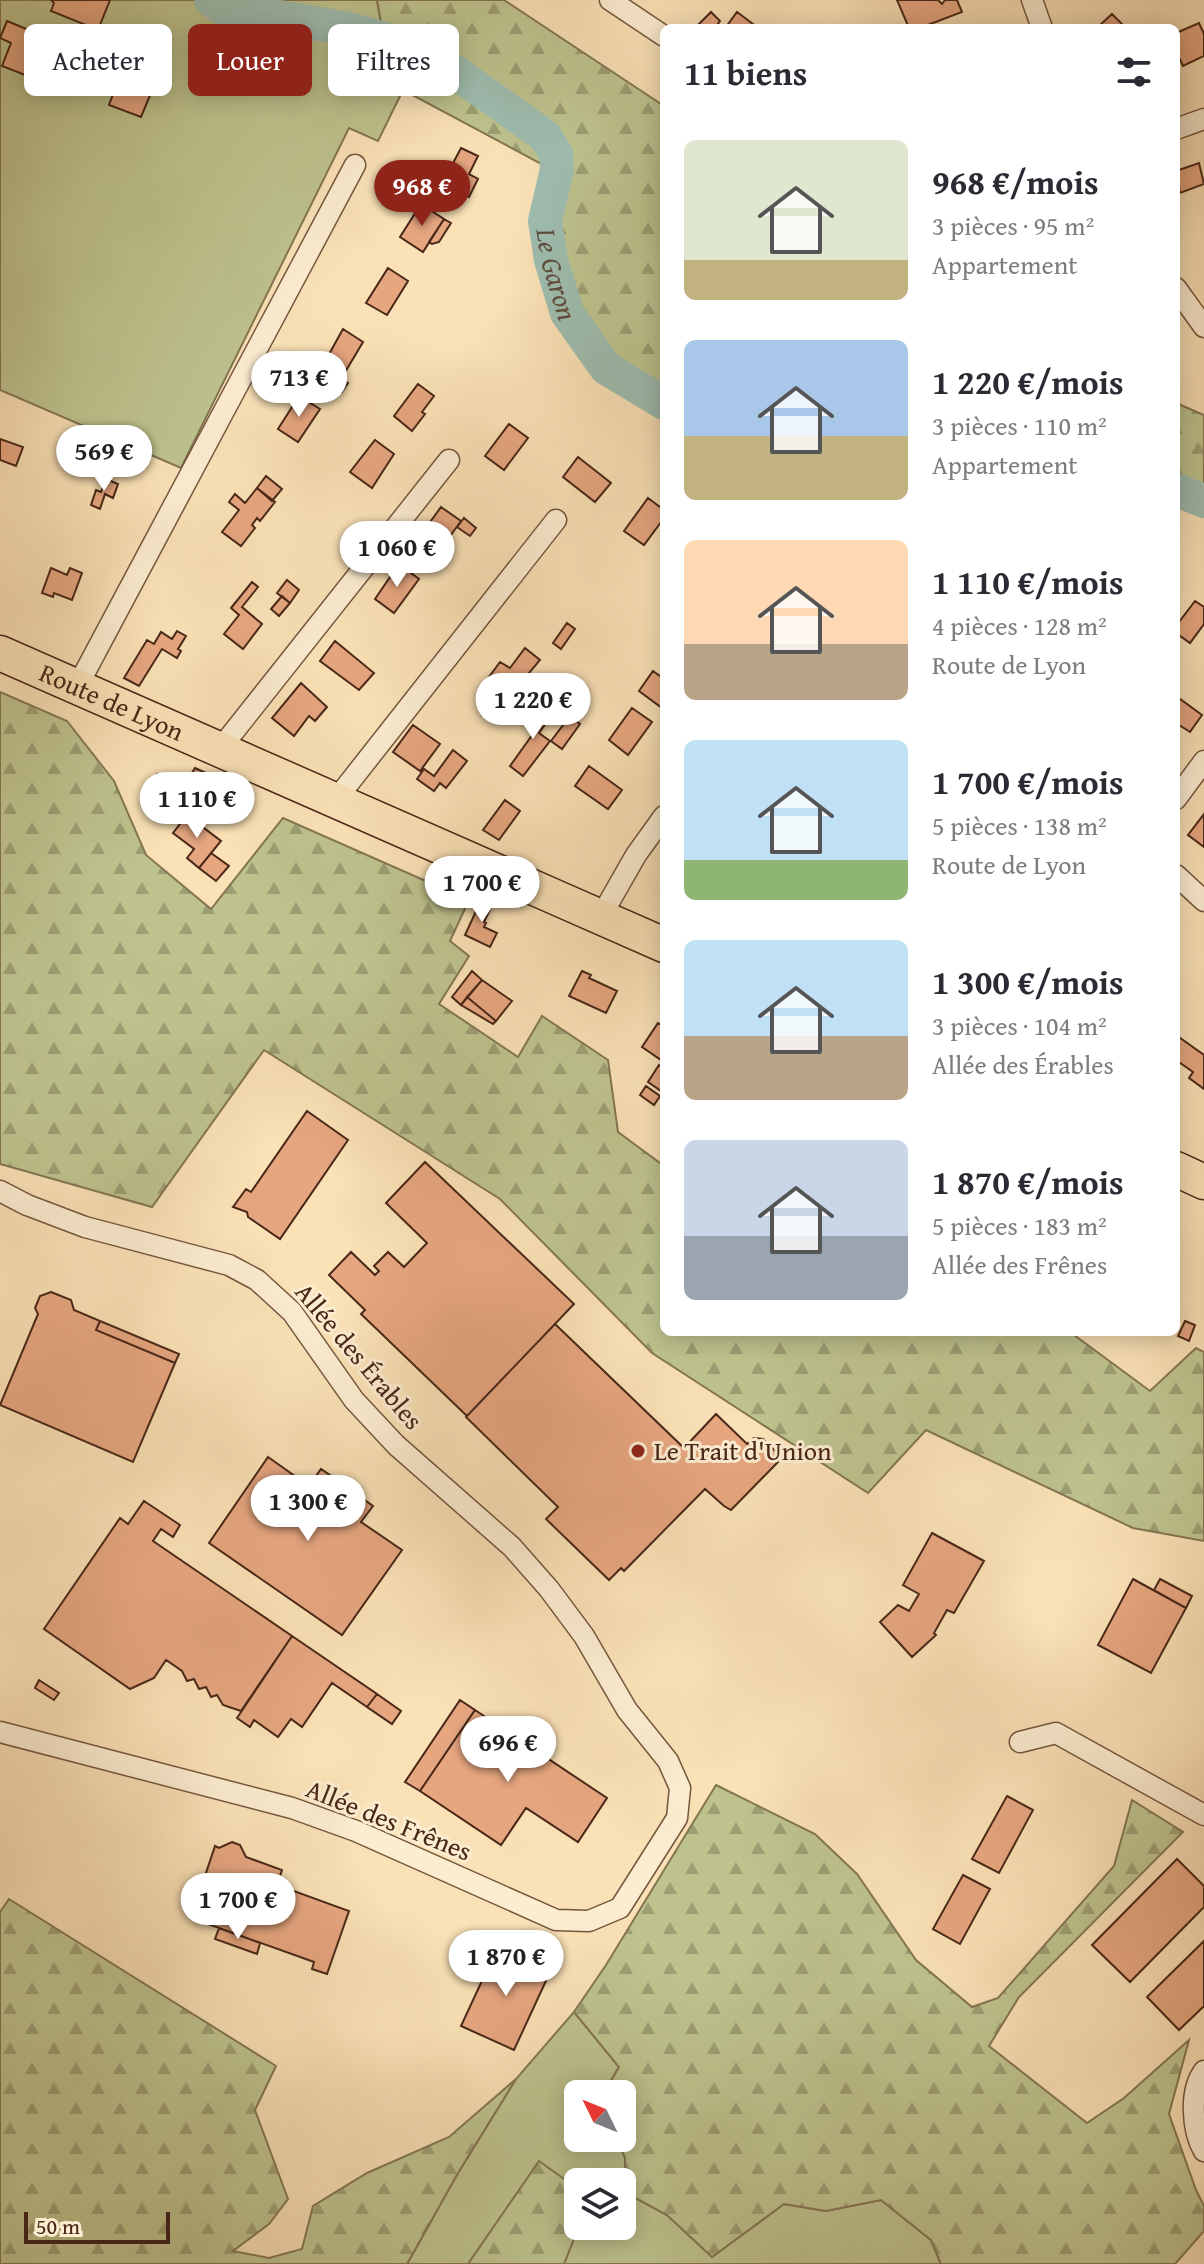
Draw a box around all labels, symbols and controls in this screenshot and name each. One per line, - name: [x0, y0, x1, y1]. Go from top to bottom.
- chip: Acheter: [24, 24, 172, 96]
- chip: Louer: [188, 24, 312, 96]
- chip: Filtres: [328, 24, 459, 96]
- text: 11 biens: [684, 48, 807, 97]
- icon: filters: [1112, 50, 1156, 94]
- text: 968 €/mois: [932, 157, 1099, 206]
- pin: 968 €: [366, 160, 478, 228]
- text: 968 €: [392, 166, 452, 205]
- icon: home: [748, 172, 844, 268]
- text: 3 pièces · 95 m²: [932, 206, 1094, 245]
- water label: Le Garon: [526, 224, 589, 325]
- text: Appartement: [932, 245, 1077, 284]
- pin: 713 €: [243, 351, 355, 419]
- text: 713 €: [269, 357, 329, 396]
- text: 1 220 €/mois: [932, 357, 1124, 406]
- icon: home: [748, 372, 844, 468]
- text: 3 pièces · 110 m²: [932, 406, 1107, 445]
- pin: 569 €: [48, 425, 160, 493]
- text: 569 €: [74, 431, 134, 470]
- text: Appartement: [932, 445, 1077, 484]
- pin: 1 060 €: [323, 521, 471, 589]
- text: 1 060 €: [358, 527, 436, 566]
- text: 1 110 €/mois: [932, 557, 1124, 606]
- icon: home: [748, 572, 844, 668]
- text: 4 pièces · 128 m²: [932, 606, 1107, 645]
- text: Route de Lyon: [932, 645, 1086, 684]
- street label: Route de Lyon: [33, 653, 191, 751]
- pin: 1 220 €: [459, 673, 607, 741]
- text: 1 220 €: [494, 679, 572, 718]
- text: 1 700 €/mois: [932, 757, 1124, 806]
- pin: 1 110 €: [123, 772, 271, 840]
- icon: home: [748, 772, 844, 868]
- text: 1 110 €: [158, 778, 236, 817]
- text: 5 pièces · 138 m²: [932, 806, 1107, 845]
- text: Route de Lyon: [932, 845, 1086, 884]
- pin: 1 700 €: [408, 856, 556, 924]
- text: 1 700 €: [443, 862, 521, 901]
- text: 1 300 €/mois: [932, 957, 1124, 1006]
- icon: home: [748, 972, 844, 1068]
- text: 3 pièces · 104 m²: [932, 1006, 1107, 1045]
- text: Allée des Érables: [932, 1045, 1114, 1084]
- text: 1 870 €/mois: [932, 1157, 1124, 1206]
- icon: home: [748, 1172, 844, 1268]
- text: 5 pièces · 183 m²: [932, 1206, 1107, 1245]
- text: Allée des Frênes: [932, 1245, 1107, 1284]
- street label: Allée des Érables: [286, 1274, 433, 1438]
- place label: Le Trait d'Union: [654, 1431, 832, 1470]
- marker: Le Trait d'Union: [629, 1442, 647, 1460]
- pin: 1 300 €: [234, 1475, 382, 1543]
- text: 1 300 €: [269, 1481, 347, 1520]
- pin: 696 €: [452, 1716, 564, 1784]
- text: 696 €: [478, 1722, 538, 1761]
- street label: Allée des Frênes: [301, 1769, 478, 1870]
- pin: 1 700 €: [164, 1873, 312, 1941]
- text: 1 700 €: [199, 1879, 277, 1918]
- pin: 1 870 €: [432, 1930, 580, 1998]
- text: 1 870 €: [467, 1936, 545, 1975]
- north arrow: [564, 2080, 636, 2152]
- map controls: [564, 2080, 636, 2240]
- button: layers: [564, 2168, 636, 2240]
- scale bar: [24, 2208, 170, 2244]
- text: 50 m: [36, 2210, 80, 2242]

